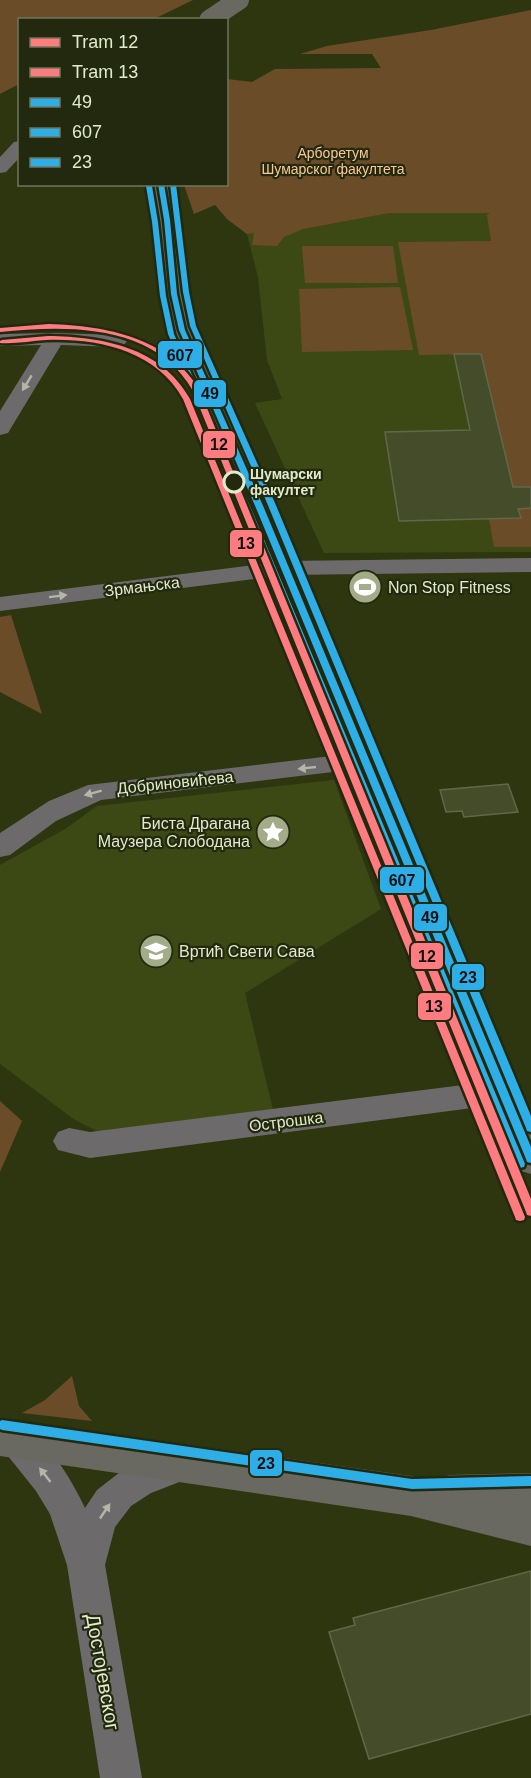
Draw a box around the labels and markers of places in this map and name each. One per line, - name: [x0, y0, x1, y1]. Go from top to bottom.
- place label: Шумарски факултет: [250, 466, 322, 498]
- marker: Шумарски факултет: [223, 471, 245, 493]
- sports icon: Non Stop Fitness: [347, 569, 383, 605]
- place label: Non Stop Fitness: [388, 579, 511, 596]
- place icon: Биста Драгана Маузера Слободана: [255, 814, 291, 850]
- place label: Биста Драгана Маузера Слободана: [98, 815, 250, 850]
- school or university icon: Вртић Свети Сава: [138, 933, 174, 969]
- place label: Вртић Свети Сава: [179, 943, 315, 960]

